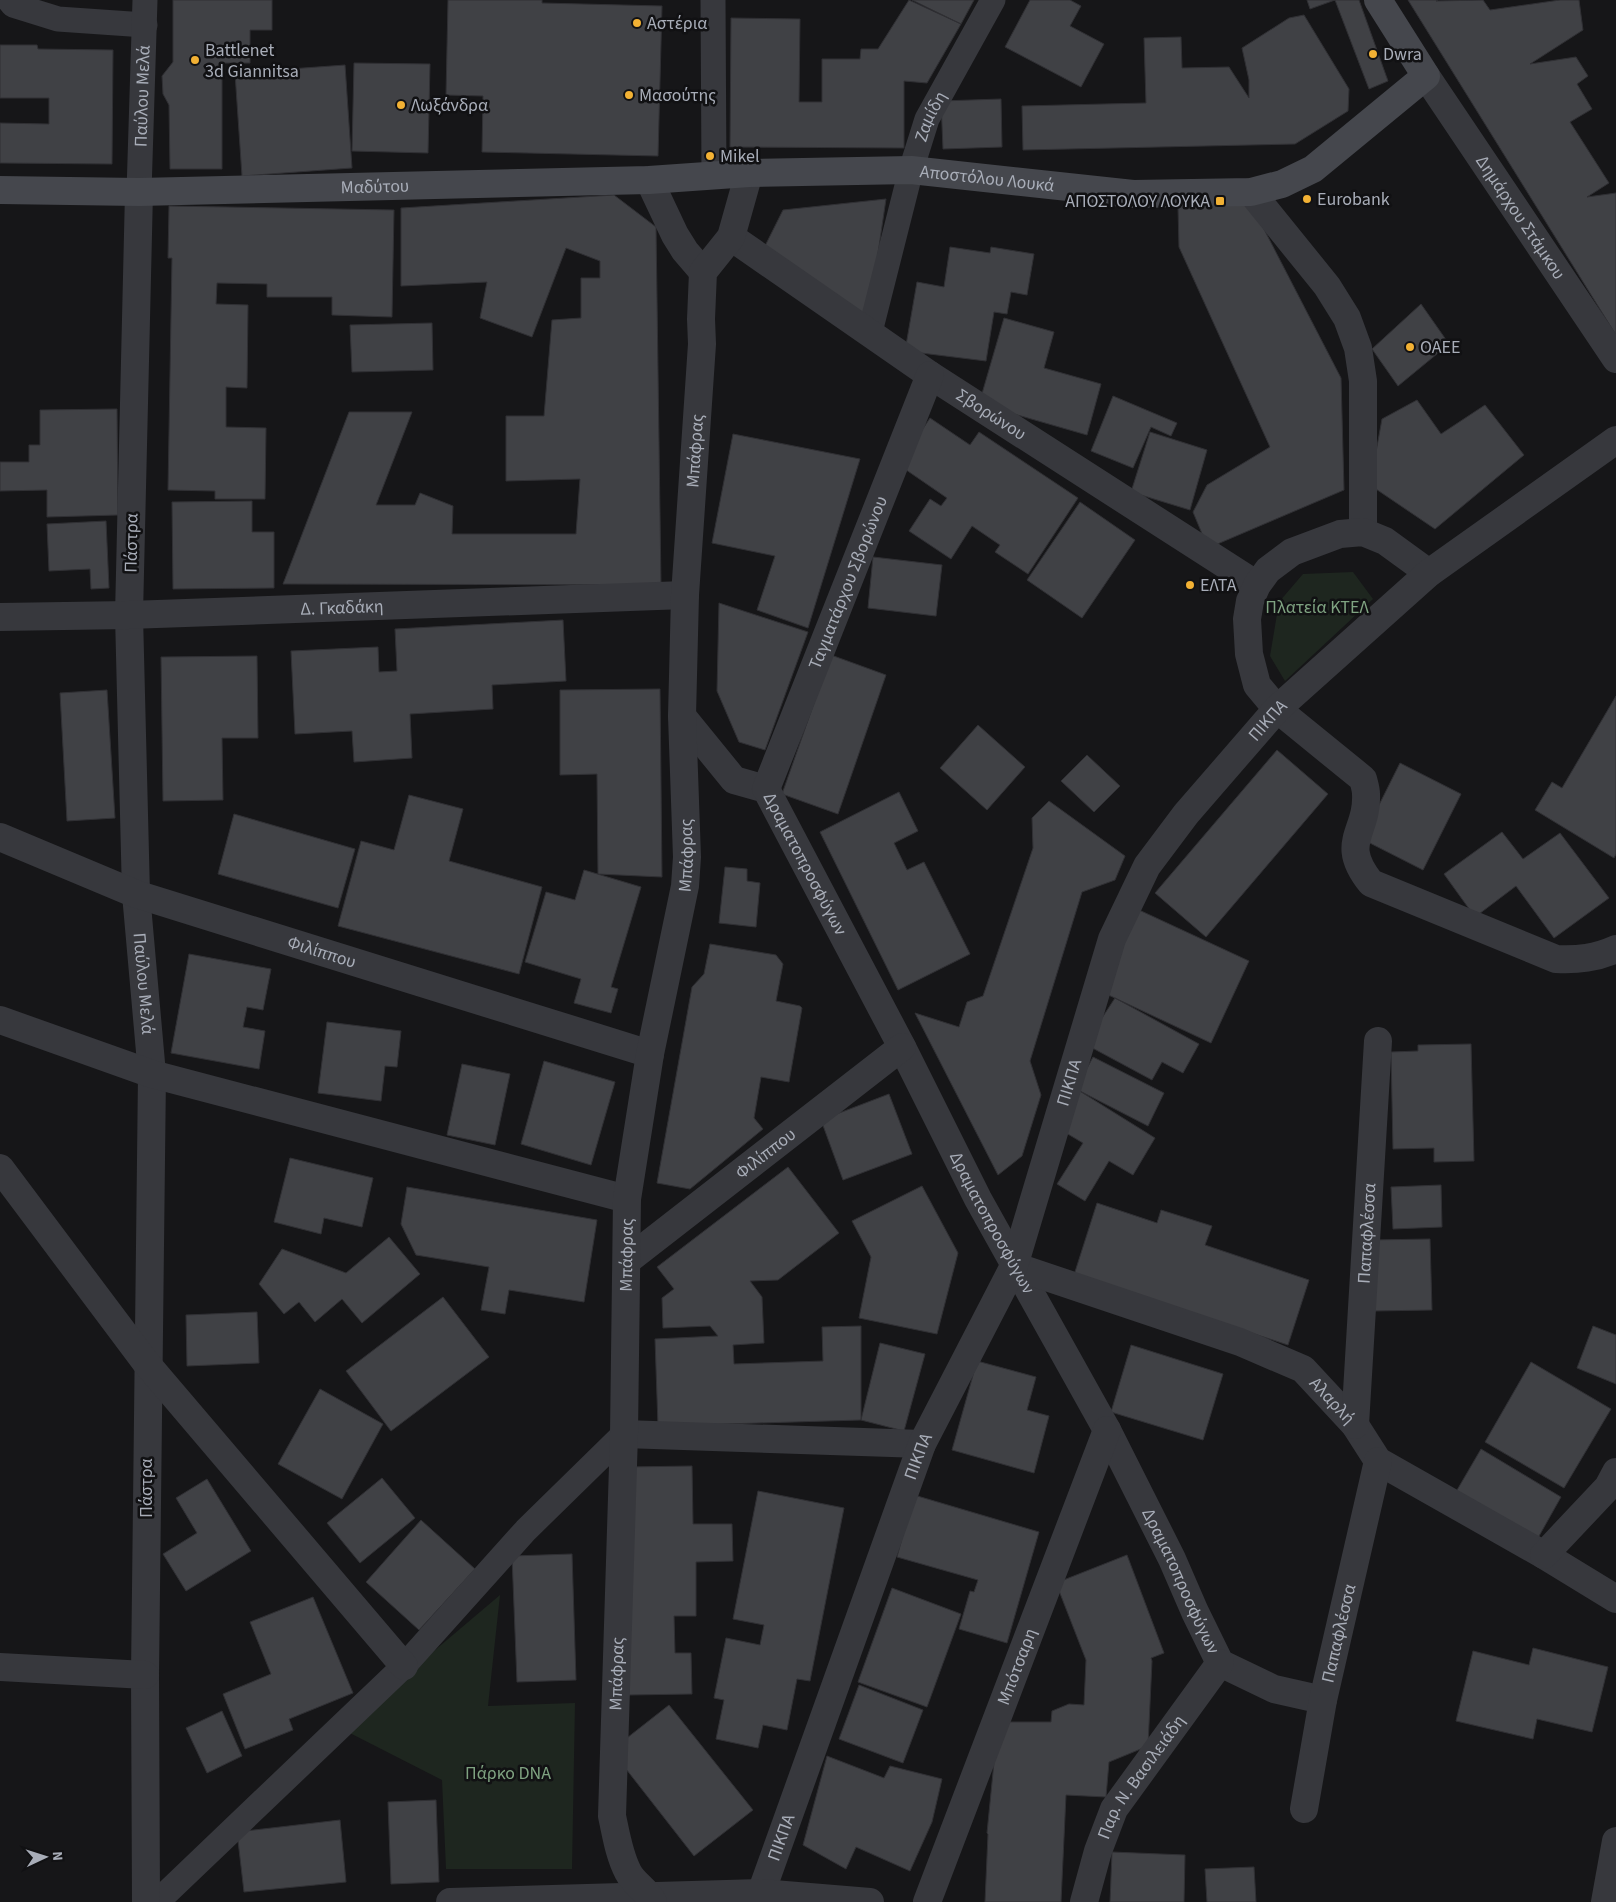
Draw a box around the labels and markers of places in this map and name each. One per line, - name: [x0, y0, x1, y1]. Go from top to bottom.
- place label: Αστέρια: [647, 11, 707, 36]
- marker: Αστέρια: [631, 17, 643, 29]
- place label: Battlenet 3d Giannitsa: [205, 38, 299, 84]
- place label: Dwra: [1383, 42, 1422, 67]
- marker: Dwra: [1367, 48, 1379, 60]
- marker: Battlenet 3d Giannitsa: [189, 54, 201, 66]
- place label: Μασούτης: [639, 83, 716, 108]
- marker: Μασούτης: [623, 89, 635, 101]
- place label: Λωξάνδρα: [411, 93, 488, 118]
- marker: Λωξάνδρα: [395, 99, 407, 111]
- place label: Mikel: [720, 144, 760, 169]
- marker: Mikel: [704, 150, 716, 162]
- place label: Eurobank: [1317, 187, 1390, 212]
- place label: ΑΠΟΣΤΟΛΟΥ ΛΟΥΚΑ: [1065, 189, 1210, 214]
- marker: Eurobank: [1301, 193, 1313, 205]
- marker: ΑΠΟΣΤΟΛΟΥ ΛΟΥΚΑ: [1214, 195, 1226, 207]
- place label: ΟΑΕΕ: [1420, 335, 1461, 360]
- marker: ΟΑΕΕ: [1404, 341, 1416, 353]
- place label: ΕΛΤΑ: [1200, 573, 1237, 598]
- marker: ΕΛΤΑ: [1184, 579, 1196, 591]

